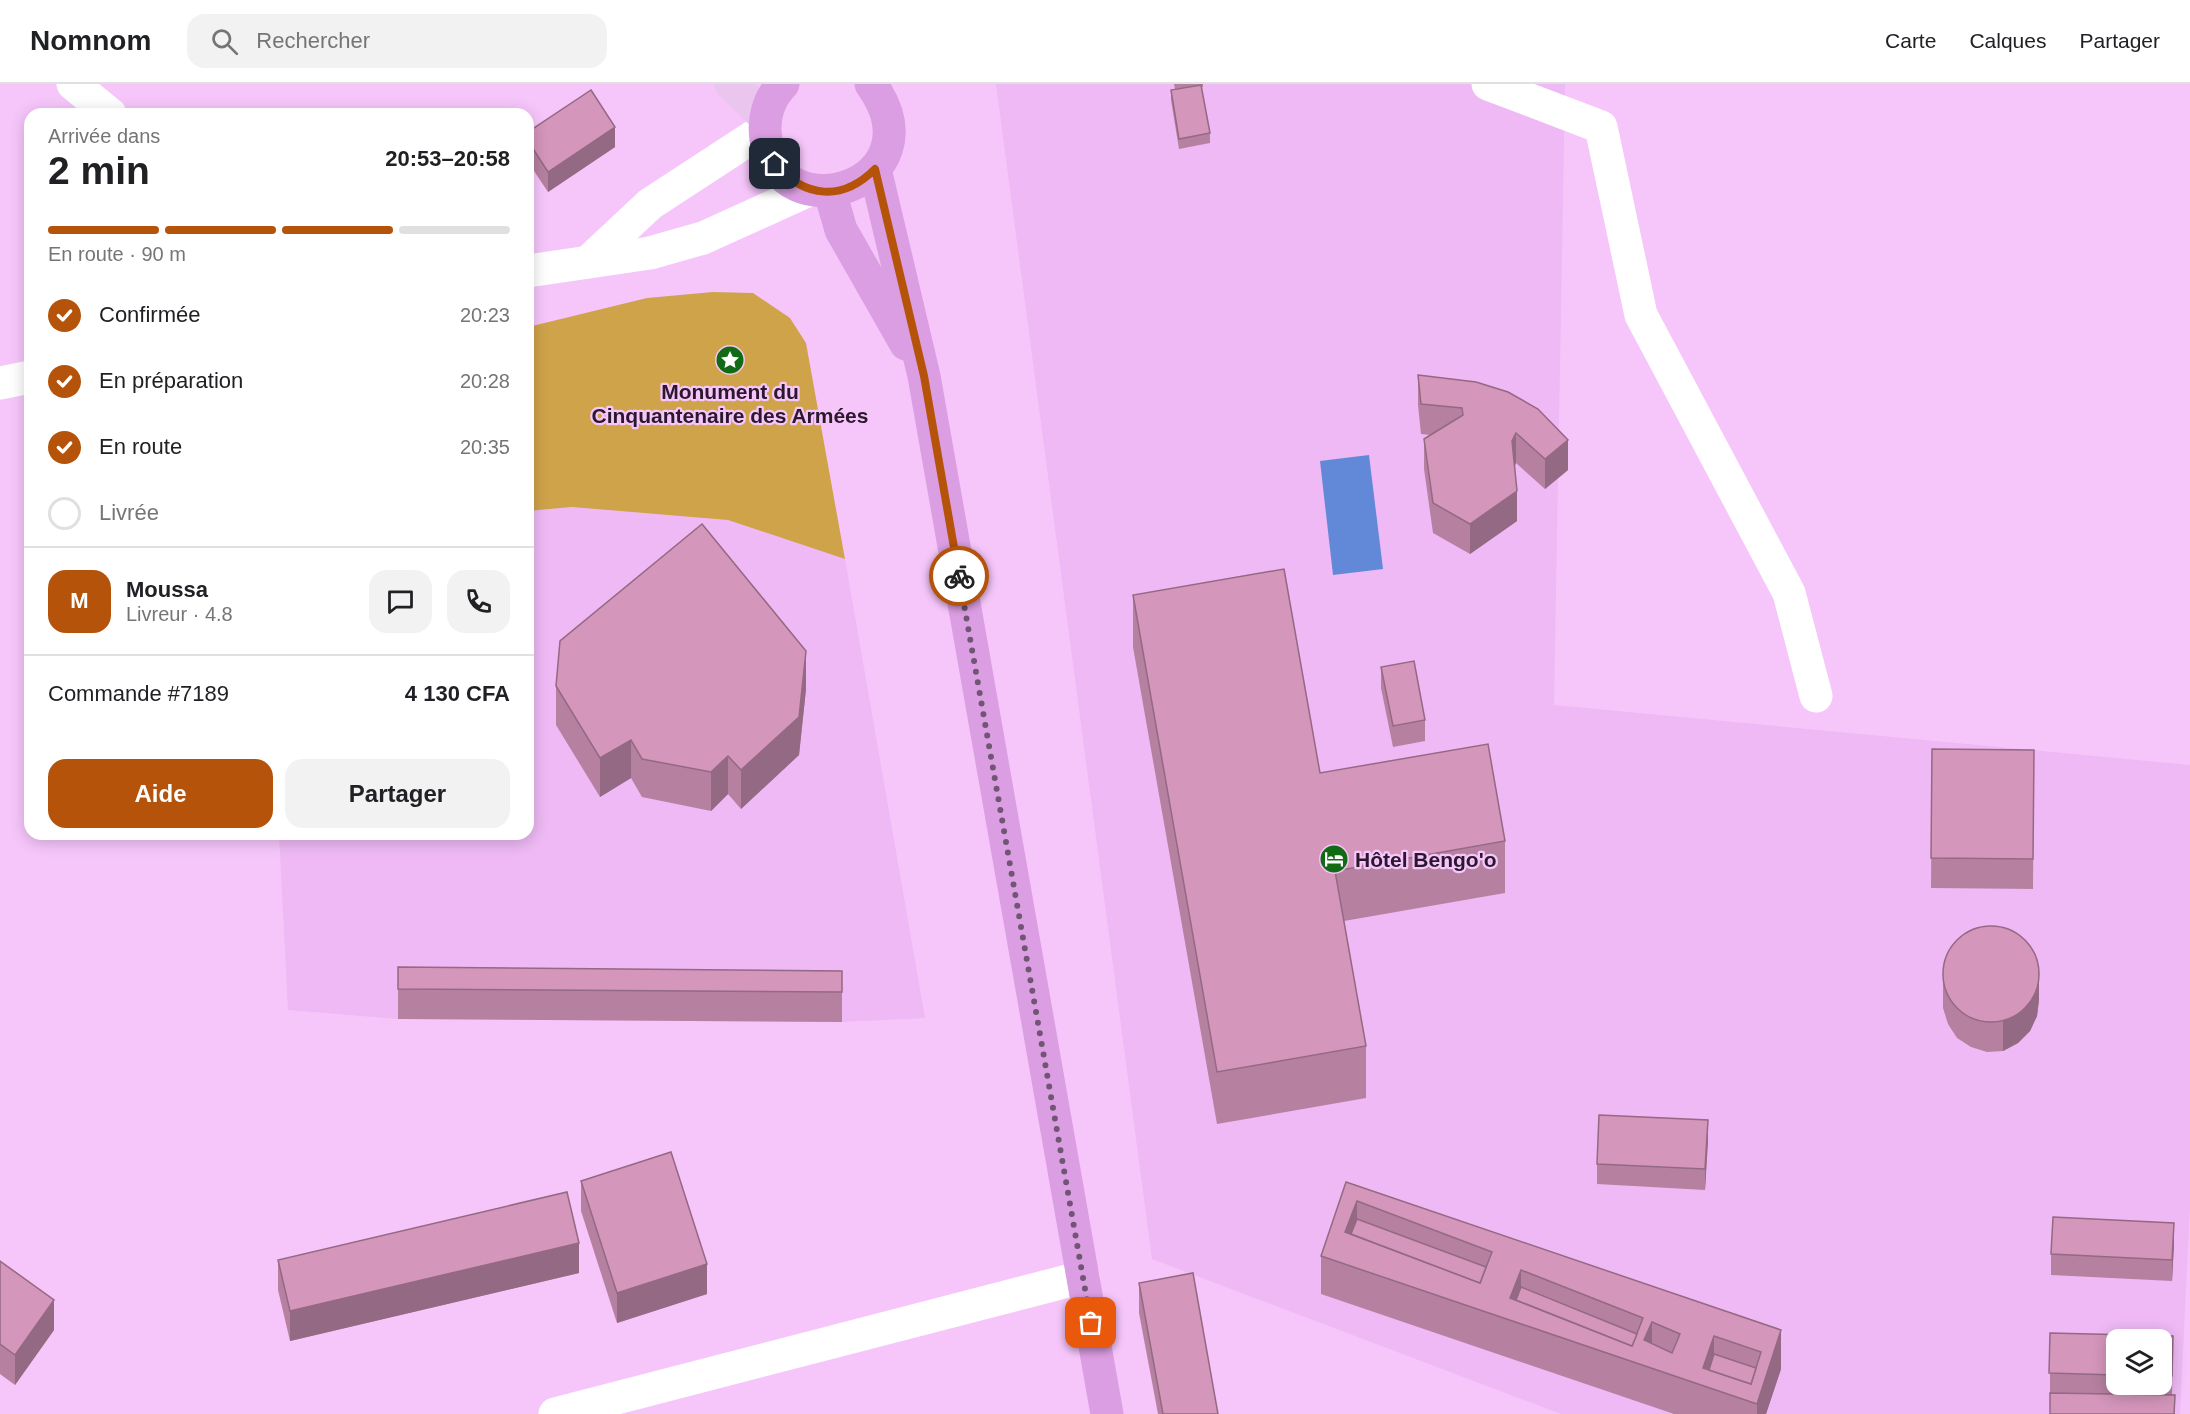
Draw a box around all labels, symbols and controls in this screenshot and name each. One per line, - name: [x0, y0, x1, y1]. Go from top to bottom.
- search box: [187, 14, 607, 68]
- text: Nomnom: [30, 25, 151, 56]
- icon: search: [208, 25, 241, 58]
- text: Rechercher: [256, 28, 370, 53]
- text: Carte: [1885, 29, 1936, 52]
- text: Calques: [1969, 29, 2046, 52]
- text: Partager: [2079, 29, 2160, 52]
- text: Arrivée dans: [48, 125, 160, 147]
- pin: [749, 138, 800, 189]
- text: 20:53–20:58: [385, 146, 510, 171]
- icon: home: [758, 147, 791, 180]
- text: 2 min: [48, 149, 150, 192]
- text: En route · 90 m: [48, 243, 186, 265]
- icon: check: [48, 299, 81, 332]
- text: Confirmée: [99, 302, 200, 327]
- text: 20:23: [460, 304, 510, 326]
- place icon: Monument du Cinquantenaire des Armées: [714, 344, 746, 376]
- icon: check: [48, 365, 81, 398]
- text: En préparation: [99, 368, 243, 393]
- text: 20:28: [460, 370, 510, 392]
- place label: Monument du Cinquantenaire des Armées: [592, 380, 868, 427]
- icon: check: [48, 431, 81, 464]
- text: En route: [99, 434, 182, 459]
- text: 20:35: [460, 436, 510, 458]
- text: Livrée: [99, 500, 159, 525]
- courier: [929, 546, 989, 606]
- icon: bike: [943, 560, 976, 593]
- button: chat: [369, 570, 432, 633]
- button: phone: [447, 570, 510, 633]
- text: Moussa: [126, 577, 208, 602]
- text: M: [70, 588, 89, 613]
- text: Livreur · 4.8: [126, 603, 233, 625]
- text: Commande #7189: [48, 681, 229, 706]
- text: 4 130 CFA: [405, 681, 510, 706]
- button: Aide: [48, 759, 273, 828]
- button: Partager: [285, 759, 510, 828]
- hotel icon: Hôtel Bengo'o: [1318, 843, 1350, 875]
- place label: Hôtel Bengo'o: [1355, 848, 1496, 871]
- pin: [1065, 1297, 1116, 1348]
- icon: bag: [1074, 1306, 1107, 1339]
- map controls: [2106, 1329, 2172, 1395]
- button: layers: [2106, 1329, 2172, 1395]

